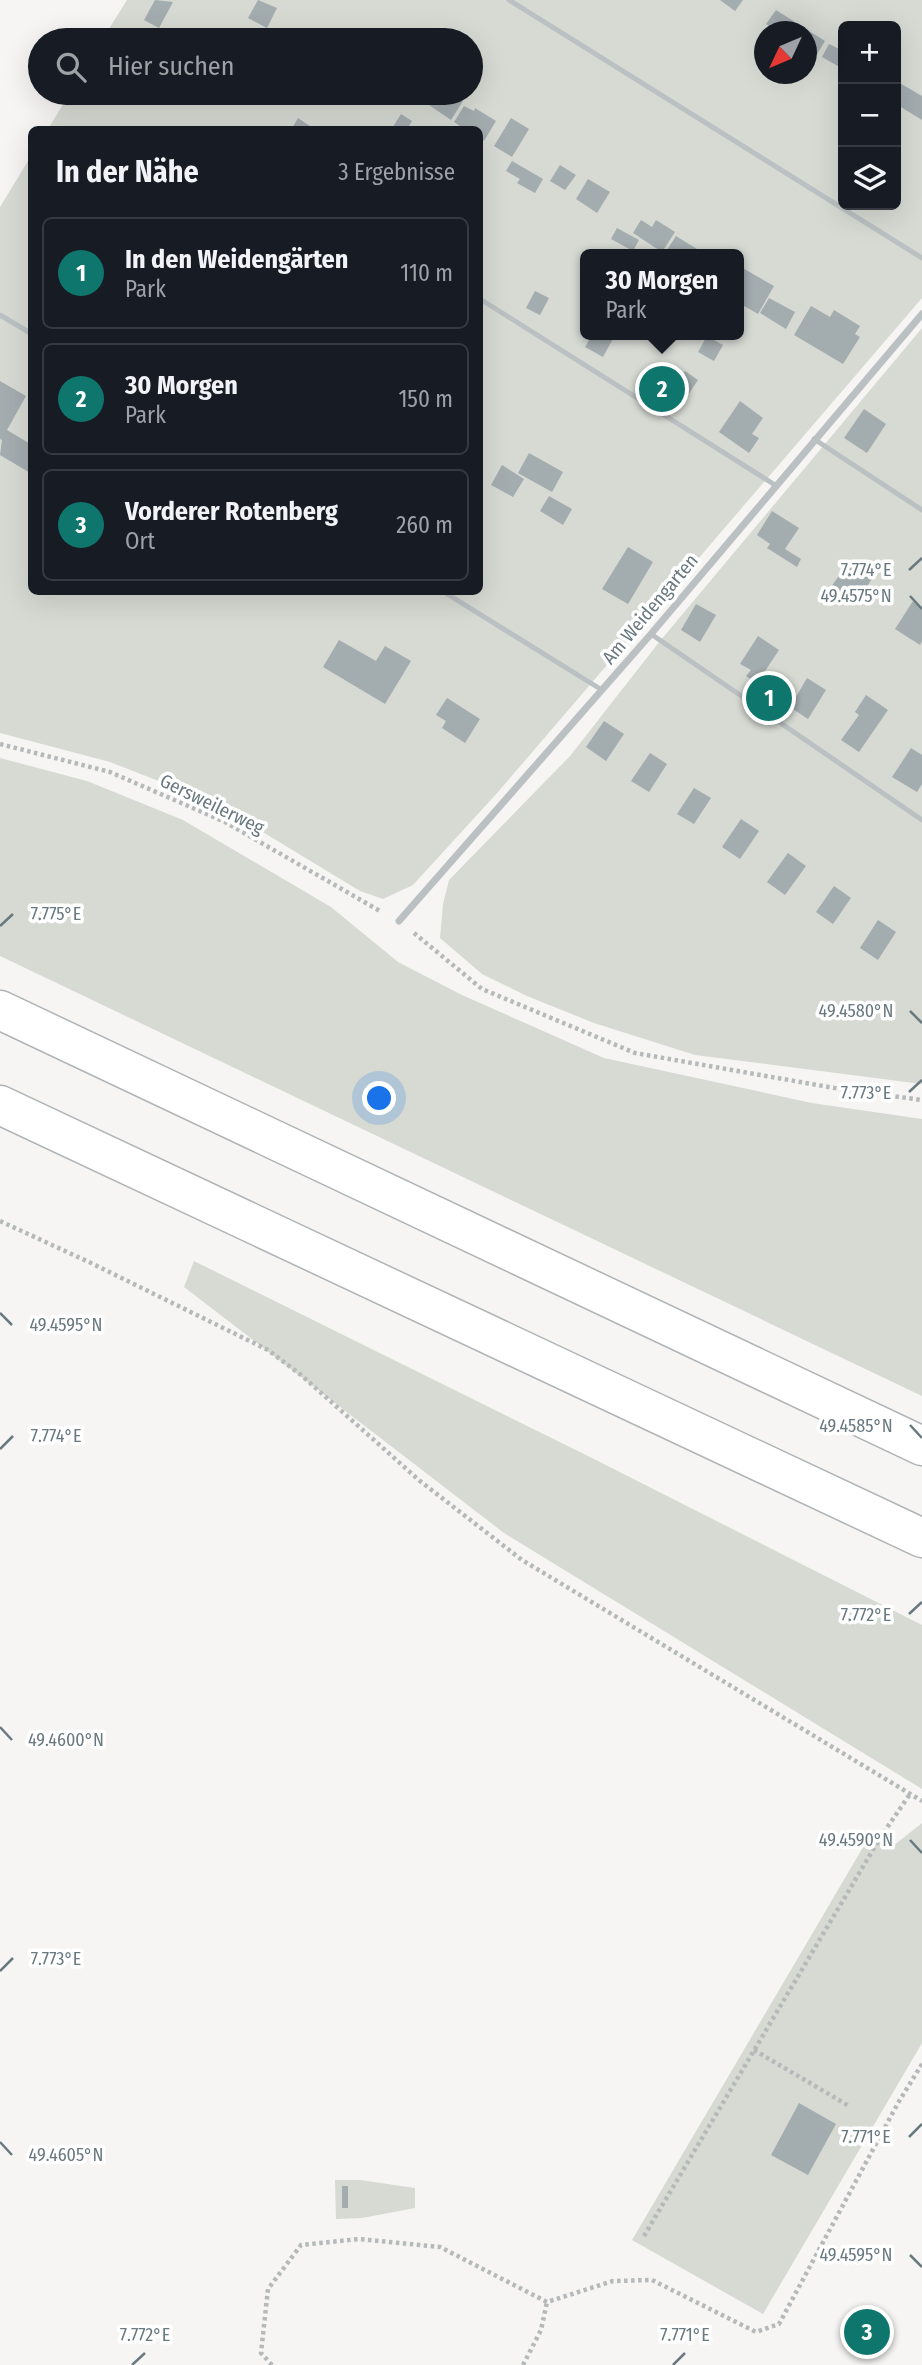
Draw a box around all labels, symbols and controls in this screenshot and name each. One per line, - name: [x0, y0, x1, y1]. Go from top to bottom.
- north arrow: [754, 21, 817, 84]
- map controls: [838, 21, 901, 210]
- button: +: [838, 21, 901, 84]
- search box: [28, 28, 483, 105]
- icon: search: [52, 48, 90, 86]
- text: Hier suchen: [108, 51, 234, 82]
- button: −: [838, 84, 901, 147]
- button: layers: [838, 147, 901, 210]
- text: In der Nähe: [56, 154, 199, 190]
- text: 3 Ergebnisse: [338, 158, 455, 186]
- text: In den Weidengärten: [125, 244, 348, 275]
- popup: [580, 249, 744, 340]
- text: 1: [76, 259, 86, 287]
- text: 110 m: [400, 259, 453, 287]
- text: 30 Morgen: [606, 265, 718, 296]
- text: Park: [125, 275, 166, 303]
- text: Park: [606, 296, 646, 324]
- pin: 2: [639, 363, 685, 415]
- text: 30 Morgen: [125, 370, 238, 401]
- text: 2: [76, 385, 86, 413]
- text: 150 m: [398, 385, 453, 413]
- text: Park: [125, 401, 166, 429]
- text: Vorderer Rotenberg: [125, 496, 338, 527]
- text: 3: [76, 511, 86, 539]
- text: 260 m: [396, 511, 453, 539]
- text: Ort: [125, 527, 155, 555]
- street label: Am Weidengarten: [597, 549, 703, 669]
- text: 7.774°E: [841, 559, 891, 581]
- text: 49.4575°N: [820, 585, 892, 607]
- pin: 1: [746, 672, 792, 724]
- street label: Gersweilerweg: [156, 769, 268, 839]
- text: 7.775°E: [31, 903, 81, 925]
- text: 49.4580°N: [819, 1000, 893, 1022]
- your location: [362, 1081, 396, 1115]
- text: 7.773°E: [841, 1082, 891, 1104]
- text: 49.4595°N: [29, 1314, 103, 1336]
- text: 49.4585°N: [819, 1415, 893, 1437]
- text: 7.774°E: [31, 1425, 81, 1447]
- text: 7.772°E: [841, 1604, 891, 1626]
- text: 49.4600°N: [28, 1729, 104, 1751]
- text: 49.4590°N: [819, 1829, 893, 1851]
- text: 7.773°E: [31, 1948, 81, 1970]
- text: 7.771°E: [841, 2126, 891, 2148]
- text: 49.4605°N: [29, 2144, 103, 2166]
- text: 49.4595°N: [819, 2244, 893, 2266]
- pin: 3: [844, 2306, 890, 2358]
- text: 7.772°E: [120, 2324, 170, 2346]
- text: 7.771°E: [660, 2324, 710, 2346]

